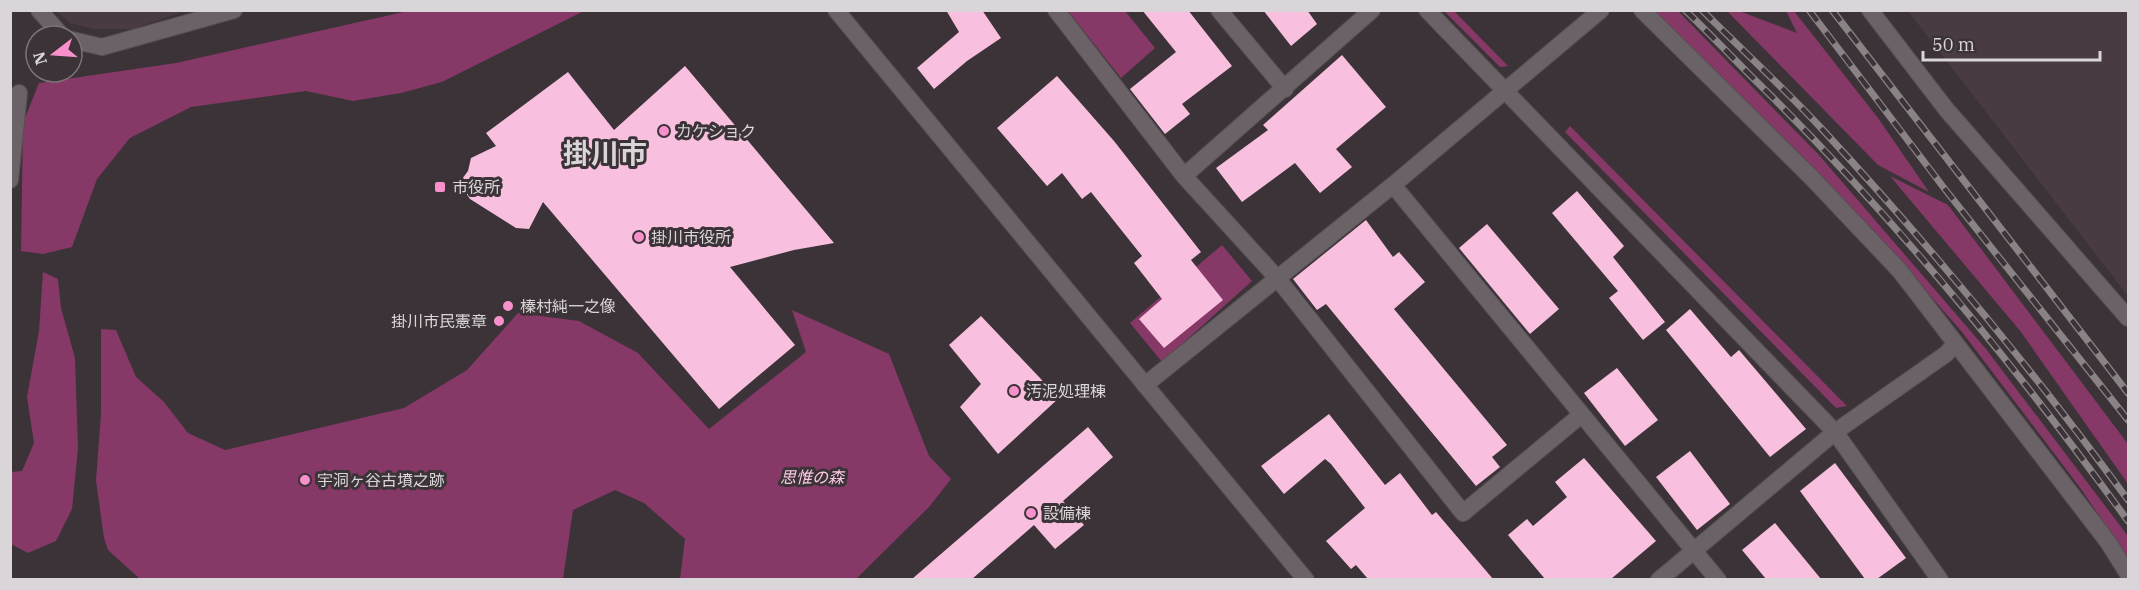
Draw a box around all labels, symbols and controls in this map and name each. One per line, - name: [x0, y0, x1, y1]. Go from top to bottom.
- north arrow: [24, 24, 84, 84]
- scale bar: [1923, 24, 2100, 62]
- text: 50 m: [1932, 33, 1975, 56]
- text: N: [28, 49, 51, 67]
- place label: カケショク: [676, 121, 756, 141]
- marker: カケショク: [657, 124, 671, 138]
- district label: 掛川市: [563, 134, 647, 171]
- place label: 市役所: [452, 177, 500, 197]
- marker: 市役所: [433, 180, 447, 194]
- place label: 掛川市役所: [651, 227, 731, 247]
- marker: 掛川市役所: [632, 230, 646, 244]
- place label: 榛村純一之像: [520, 296, 616, 316]
- marker: 榛村純一之像: [501, 299, 515, 313]
- place label: 掛川市民憲章: [391, 311, 487, 331]
- marker: 掛川市民憲章: [492, 314, 506, 328]
- place label: 汚泥処理棟: [1026, 381, 1106, 401]
- marker: 汚泥処理棟: [1007, 384, 1021, 398]
- park label: 思惟の森: [780, 467, 846, 487]
- place label: 宇洞ヶ谷古墳之跡: [317, 470, 445, 490]
- marker: 宇洞ヶ谷古墳之跡: [298, 473, 312, 487]
- place label: 設備棟: [1043, 503, 1091, 523]
- marker: 設備棟: [1024, 506, 1038, 520]

